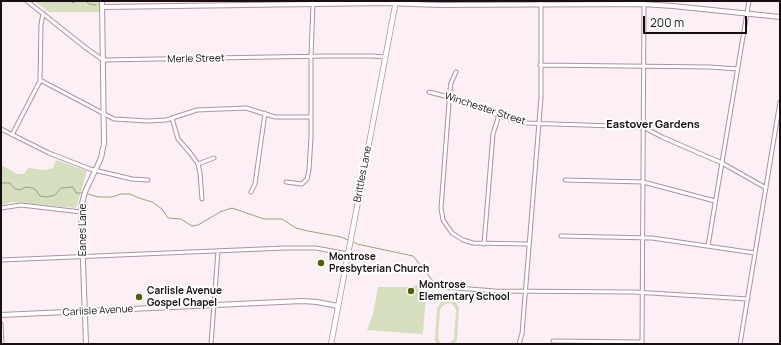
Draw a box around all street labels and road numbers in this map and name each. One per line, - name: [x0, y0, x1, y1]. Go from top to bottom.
- street label: Merle Street: [167, 52, 225, 66]
- street label: Winchester Street: [443, 90, 527, 128]
- street label: Brittles Lane: [352, 145, 374, 203]
- street label: Eanes Lane: [77, 204, 89, 256]
- street label: Carlisle Avenue: [62, 303, 134, 319]

